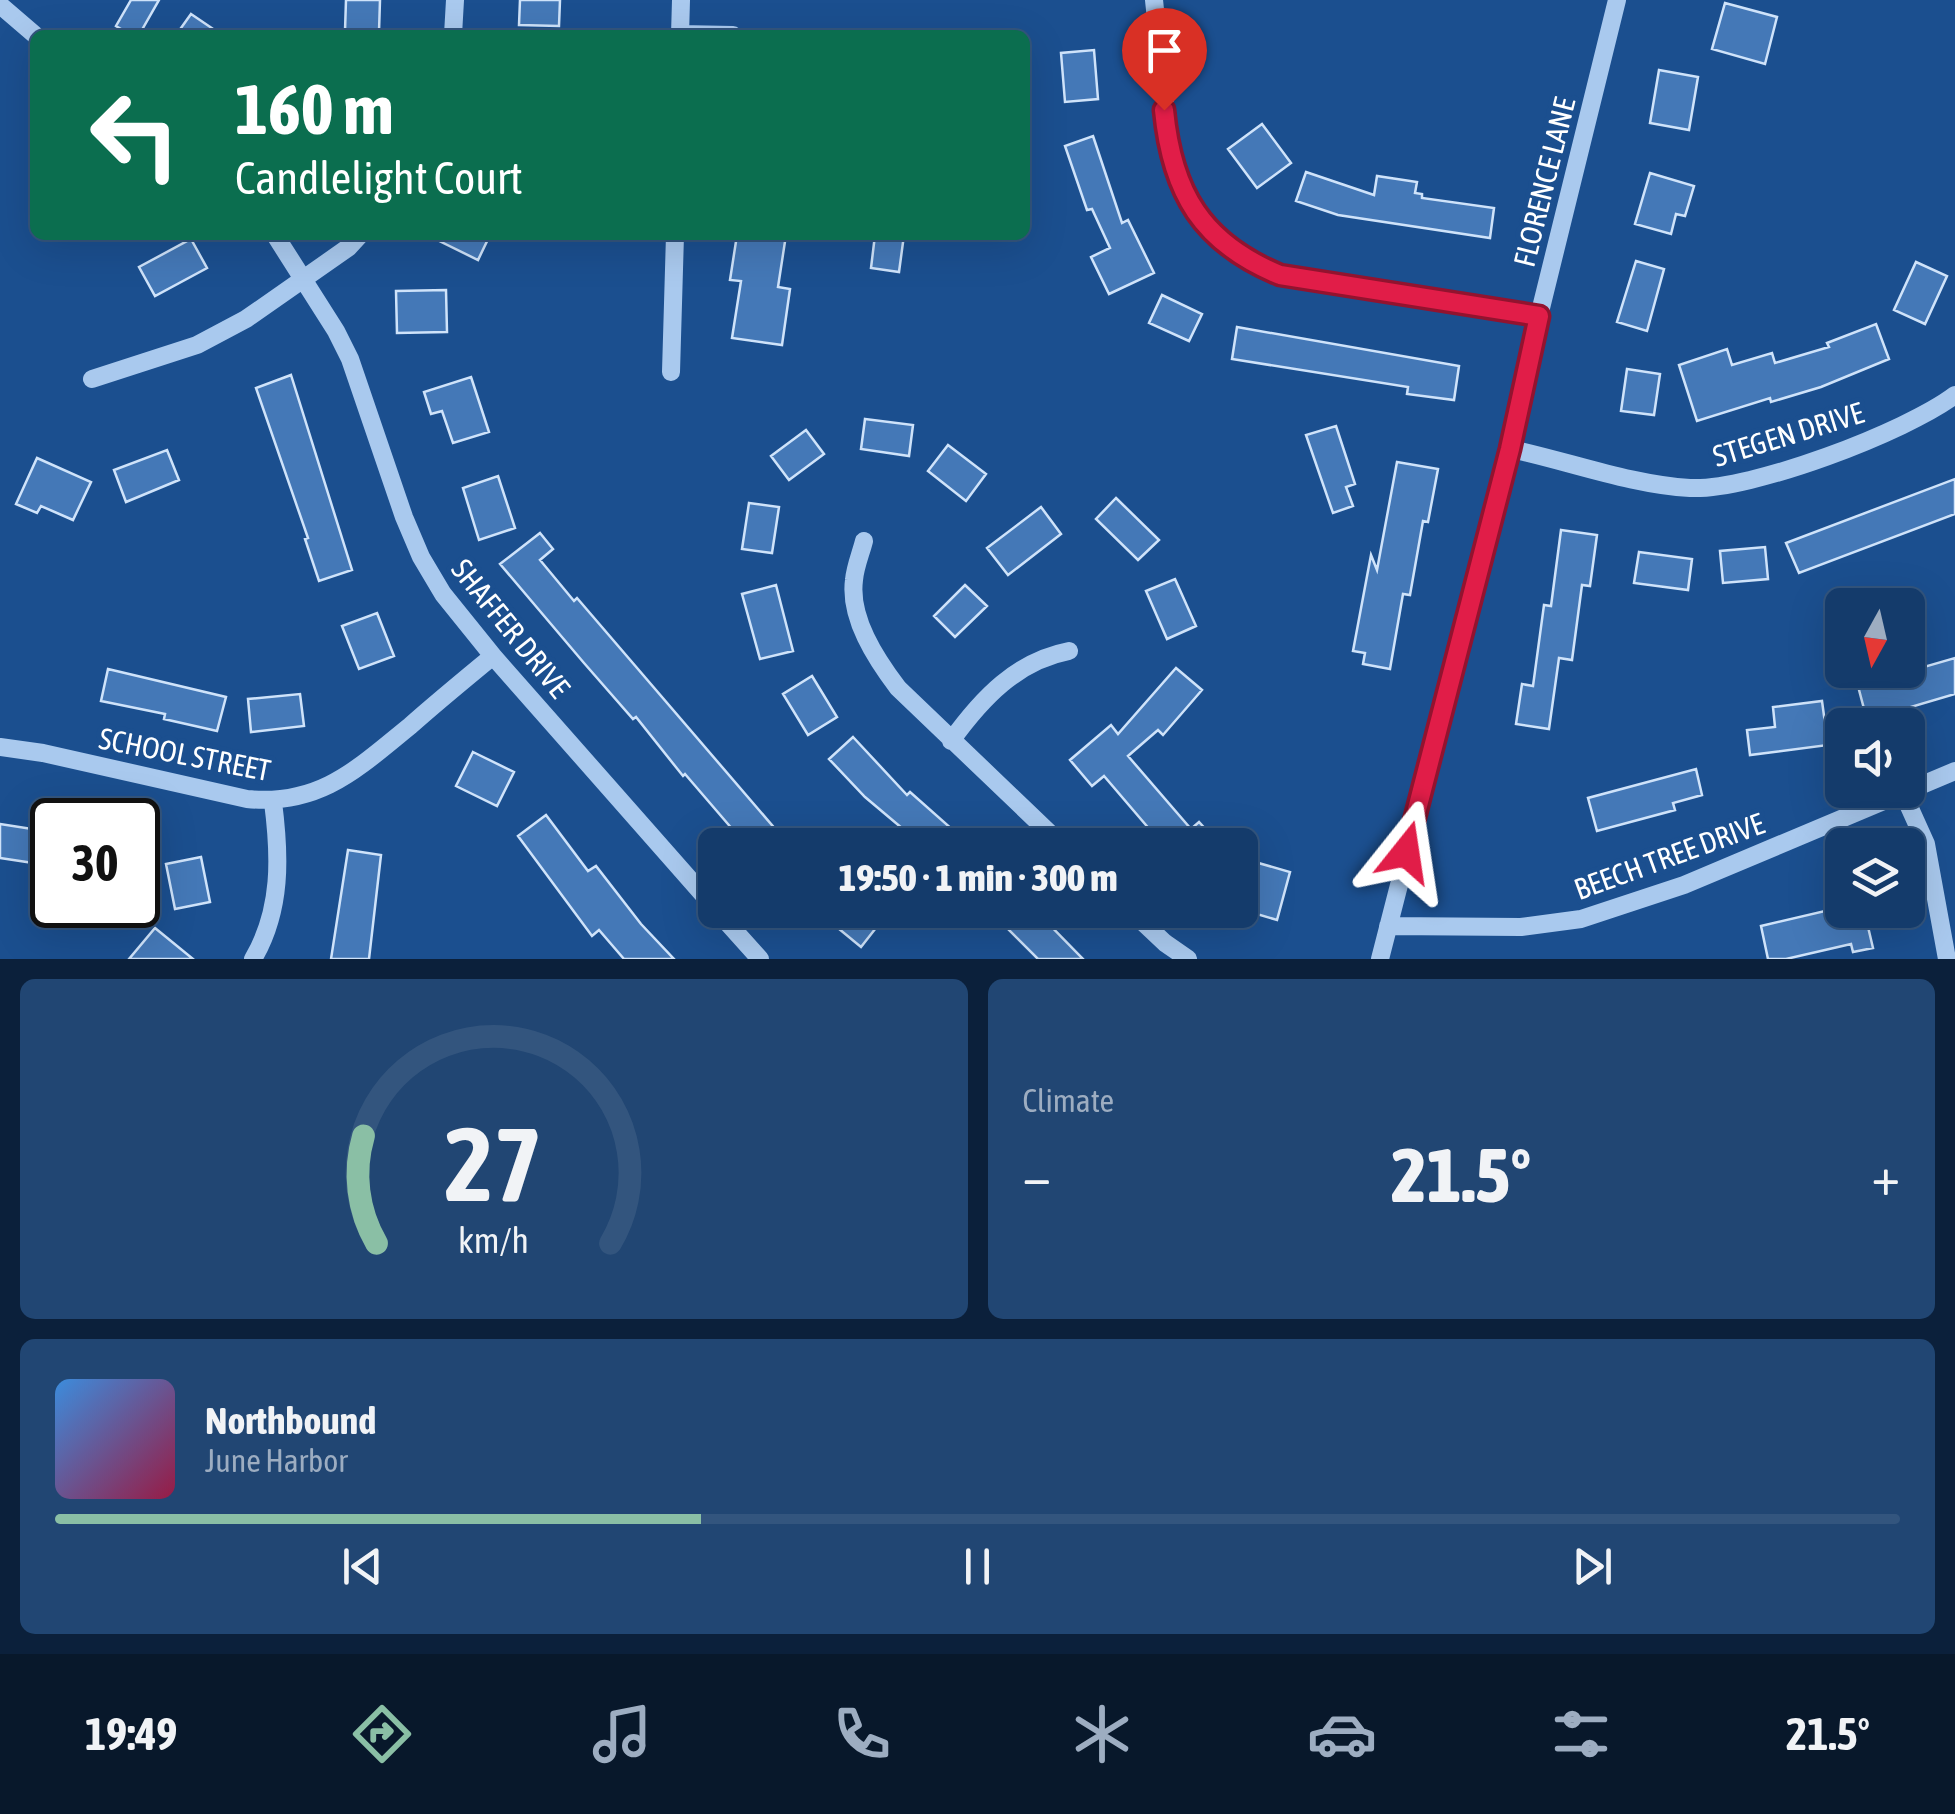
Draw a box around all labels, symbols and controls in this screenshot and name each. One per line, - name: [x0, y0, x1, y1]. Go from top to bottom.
- pin: [1122, 8, 1207, 111]
- icon: arrive: [1137, 23, 1192, 78]
- text: 160 m: [235, 69, 394, 149]
- icon: left: [70, 70, 200, 200]
- street label: FLORENCE LANE: [1507, 94, 1582, 270]
- text: Candlelight Court: [235, 152, 523, 204]
- street label: STEGEN DRIVE: [1708, 395, 1868, 473]
- street label: SHAFFER DRIVE: [445, 552, 577, 704]
- north arrow: [1825, 588, 1925, 688]
- map controls: [1825, 588, 1925, 928]
- button: sound: [1825, 708, 1925, 808]
- street label: SCHOOL STREET: [96, 721, 274, 787]
- speed limit sign: 30: [30, 798, 160, 928]
- position arrow: [1354, 800, 1458, 904]
- street label: BEECH TREE DRIVE: [1569, 806, 1769, 906]
- button: layers: [1825, 828, 1925, 928]
- text: 19:50 · 1 min · 300 m: [838, 856, 1118, 899]
- text: Climate: [1023, 1082, 1114, 1119]
- text: 27: [445, 1104, 543, 1223]
- text: 21.5°: [1391, 1132, 1531, 1218]
- text: −: [1023, 1144, 1051, 1207]
- text: +: [1871, 1144, 1900, 1207]
- text: km/h: [458, 1220, 529, 1261]
- text: Northbound: [205, 1399, 376, 1442]
- text: June Harbor: [205, 1442, 348, 1479]
- icon: previous: [335, 1539, 390, 1594]
- icon: pause: [950, 1539, 1005, 1594]
- icon: next: [1565, 1539, 1620, 1594]
- icon: directions: [347, 1699, 417, 1769]
- icon: music: [587, 1699, 657, 1769]
- icon: phone: [827, 1699, 897, 1769]
- icon: climate: [1067, 1699, 1137, 1769]
- icon: car: [1307, 1699, 1377, 1769]
- icon: filters: [1546, 1699, 1616, 1769]
- text: 19:49: [85, 1708, 178, 1760]
- text: 21.5°: [1786, 1708, 1870, 1760]

